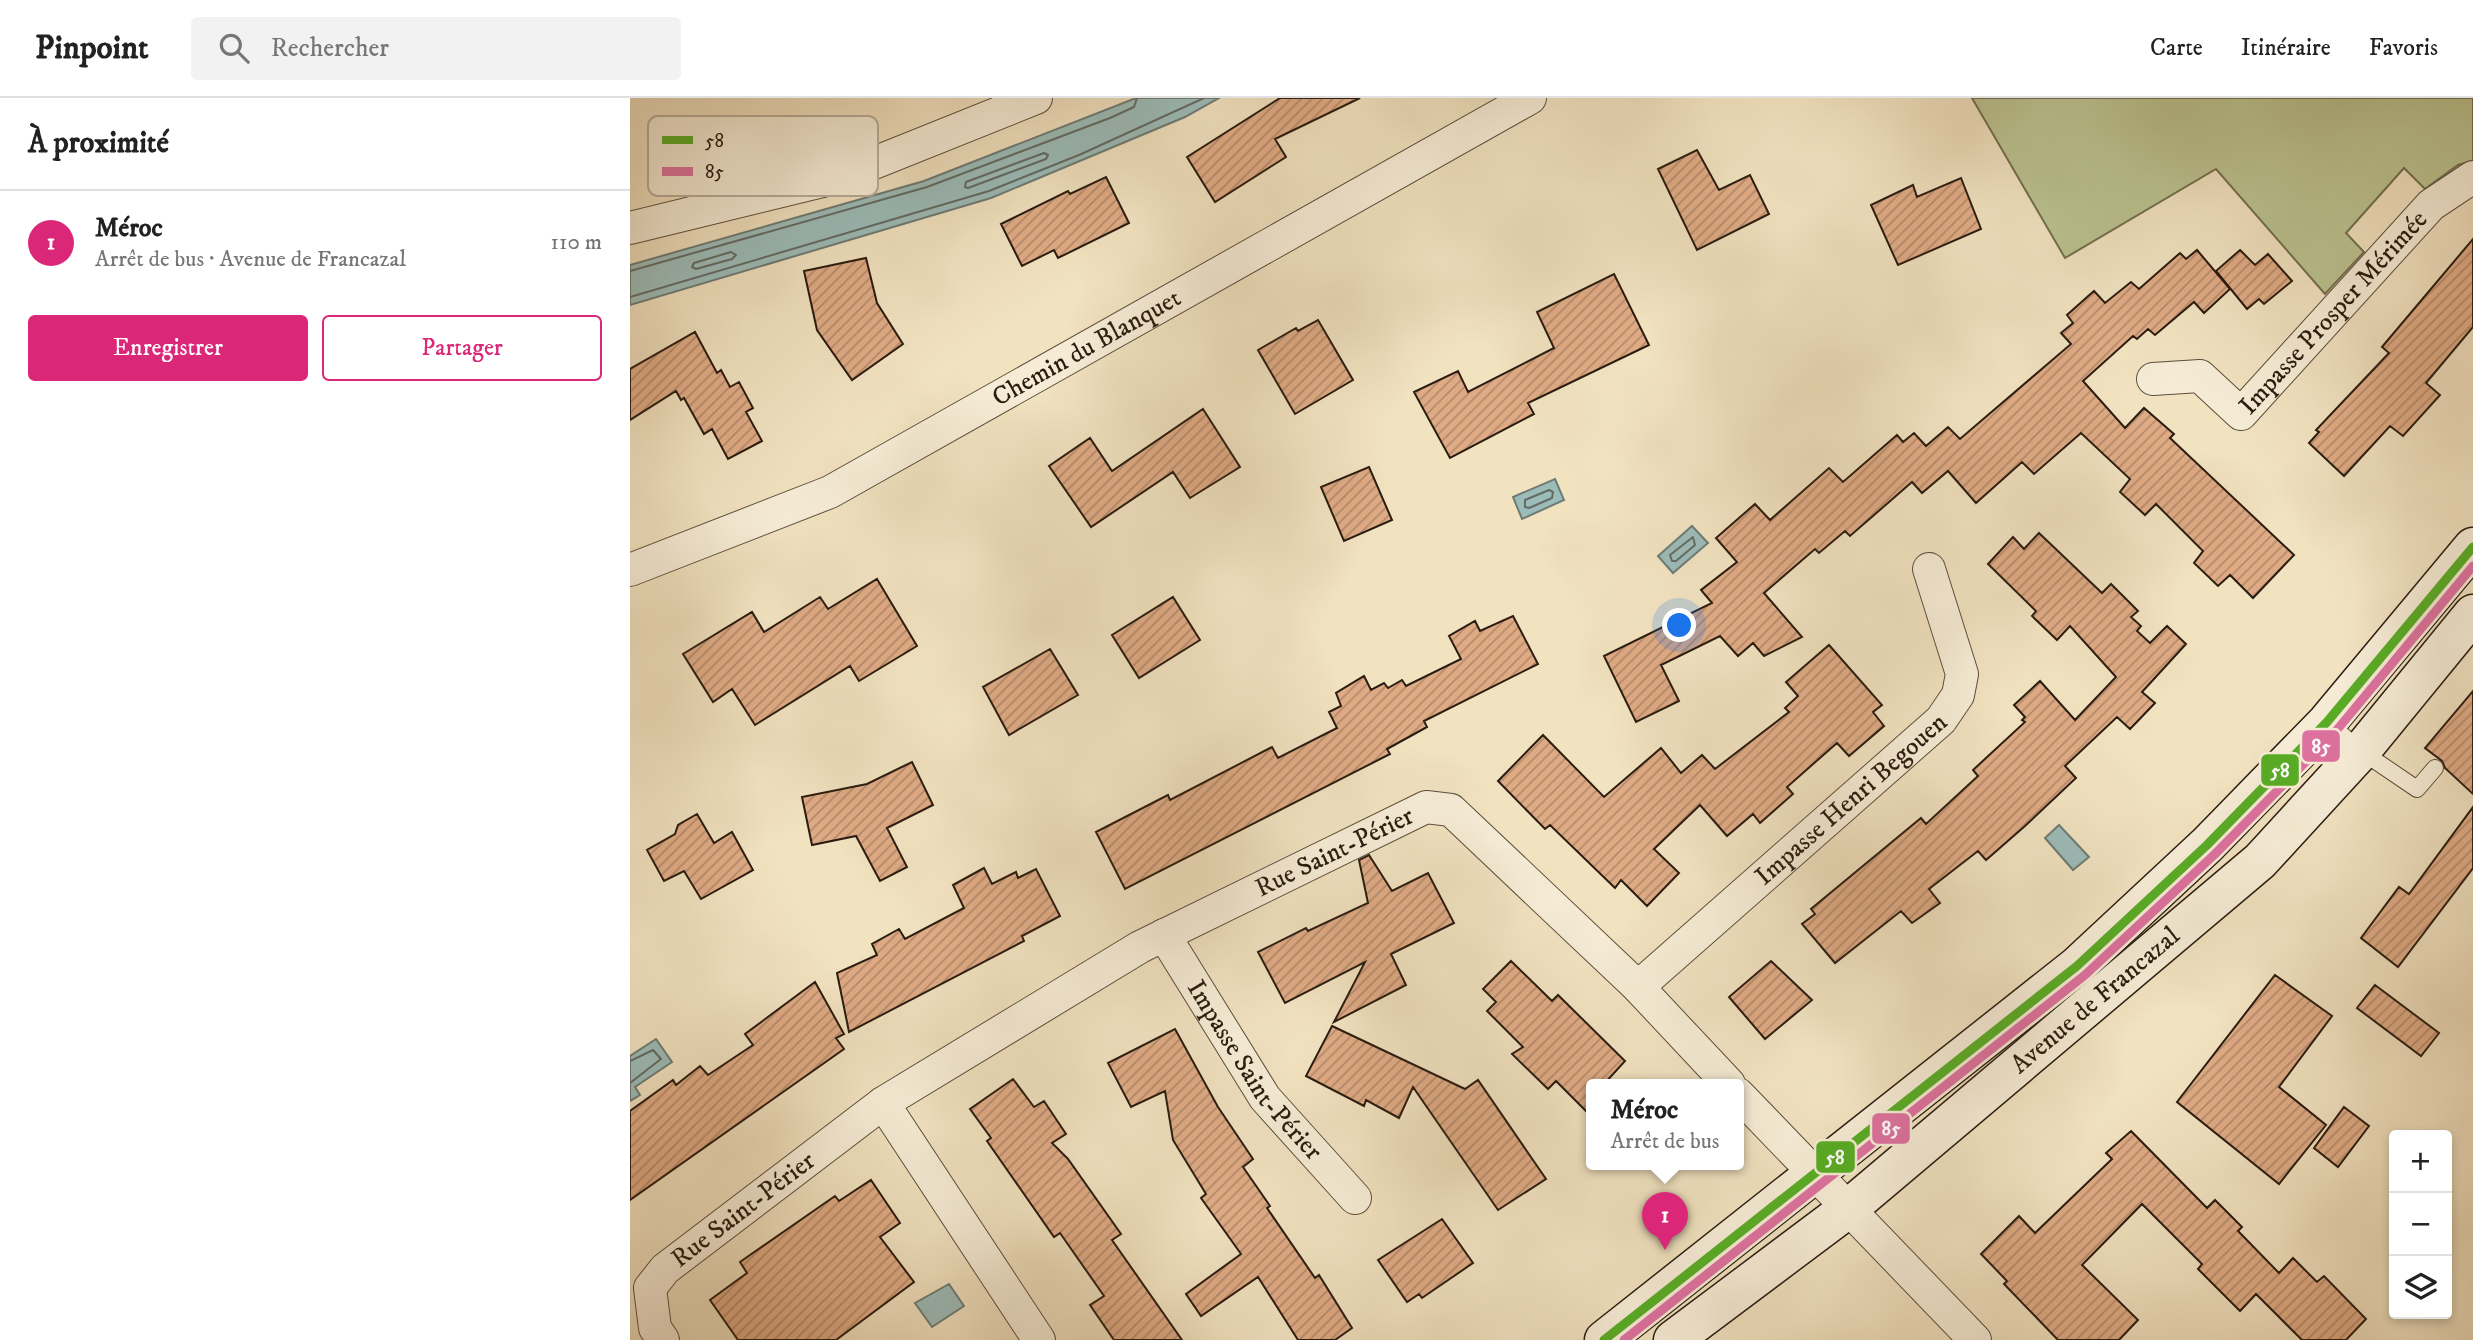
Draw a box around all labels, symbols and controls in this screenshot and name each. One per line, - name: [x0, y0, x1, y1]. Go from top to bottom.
- search box: [191, 17, 681, 80]
- text: Pinpoint: [35, 28, 149, 69]
- icon: search: [215, 29, 253, 67]
- text: Rechercher: [271, 32, 389, 65]
- text: Carte: [2150, 33, 2203, 63]
- text: Itinéraire: [2241, 33, 2331, 63]
- text: Favoris: [2369, 33, 2438, 63]
- legend: [648, 116, 878, 196]
- text: À proximité: [28, 125, 169, 162]
- text: 58: [705, 130, 724, 153]
- text: 85: [705, 161, 725, 184]
- street label: Impasse Prosper Mérimée: [2232, 204, 2434, 422]
- text: Méroc: [95, 212, 163, 245]
- text: 1: [47, 228, 55, 257]
- text: 110 m: [551, 228, 602, 257]
- text: Arrêt de bus · Avenue de Francazal: [95, 245, 406, 274]
- street label: Chemin du Blanquet: [986, 281, 1187, 414]
- button: Enregistrer: [28, 315, 308, 381]
- button: Partager: [322, 315, 602, 381]
- your location: [1662, 608, 1696, 642]
- street label: Impasse Henri Begouen: [1748, 705, 1954, 893]
- line badge: 85: [2301, 729, 2341, 763]
- text: 85: [2312, 736, 2331, 759]
- line badge: 58: [2260, 753, 2300, 787]
- text: 58: [2270, 760, 2290, 783]
- street label: Rue Saint-Périer: [1250, 799, 1419, 905]
- street label: Avenue de Francazal: [2004, 919, 2187, 1081]
- street label: Impasse Saint-Périer: [1179, 974, 1330, 1167]
- popup: [1586, 1079, 1744, 1170]
- text: Méroc: [1610, 1094, 1678, 1127]
- line badge: 85: [1871, 1112, 1911, 1145]
- text: 85: [1882, 1118, 1901, 1141]
- text: Arrêt de bus: [1610, 1127, 1720, 1156]
- map controls: [2389, 1130, 2452, 1319]
- button: +: [2389, 1130, 2452, 1193]
- line badge: 58: [1815, 1140, 1856, 1174]
- street label: Rue Saint-Périer: [664, 1144, 822, 1275]
- text: 58: [1825, 1147, 1845, 1170]
- pin: 1: [1642, 1192, 1688, 1250]
- button: −: [2389, 1193, 2452, 1256]
- button: layers: [2389, 1256, 2452, 1319]

